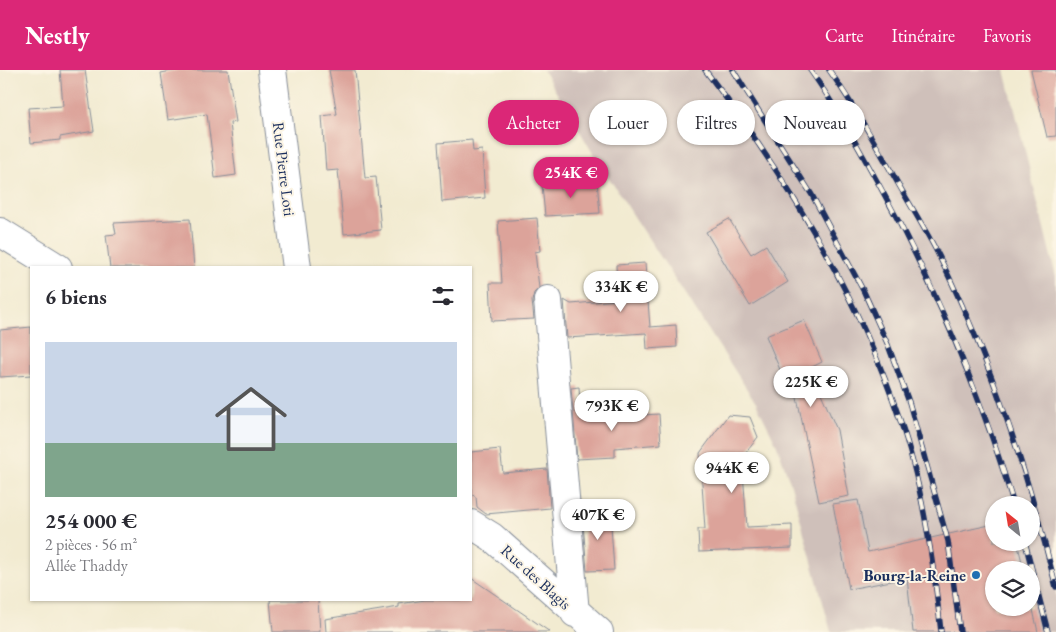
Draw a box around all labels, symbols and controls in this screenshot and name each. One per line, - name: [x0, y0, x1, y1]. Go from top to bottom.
- text: Nestly: [25, 20, 90, 51]
- text: Carte: [825, 24, 864, 47]
- text: Itinéraire: [892, 24, 955, 47]
- text: Favoris: [983, 24, 1031, 47]
- chip: Acheter: [488, 100, 579, 145]
- chip: Louer: [589, 100, 667, 145]
- chip: Filtres: [677, 100, 755, 145]
- chip: Nouveau: [765, 100, 865, 145]
- street label: Rue Pierre Loti: [268, 121, 300, 217]
- pin: 254K €: [530, 156, 612, 199]
- text: 254K €: [544, 162, 598, 183]
- pin: 334K €: [580, 270, 662, 313]
- text: 334K €: [594, 276, 648, 297]
- icon: filters: [429, 282, 457, 310]
- text: 6 biens: [45, 283, 107, 310]
- pin: 225K €: [770, 366, 852, 408]
- text: 225K €: [784, 371, 838, 392]
- icon: home: [206, 374, 296, 464]
- pin: 793K €: [571, 390, 653, 432]
- text: 793K €: [585, 395, 639, 416]
- pin: 944K €: [691, 452, 773, 494]
- text: 944K €: [705, 457, 759, 478]
- north arrow: [985, 496, 1040, 551]
- map controls: [985, 496, 1040, 616]
- pin: 407K €: [557, 498, 639, 541]
- text: 407K €: [571, 504, 625, 525]
- text: 254 000 €: [45, 507, 137, 534]
- text: 2 pièces · 56 m²: [45, 534, 137, 555]
- street label: Rue des Blagis: [496, 540, 576, 614]
- text: Allée Thaddy: [45, 555, 128, 576]
- button: layers: [985, 561, 1040, 616]
- place label: Bourg-la-Reine: [864, 565, 966, 586]
- marker: Bourg-la-Reine: [970, 569, 982, 581]

